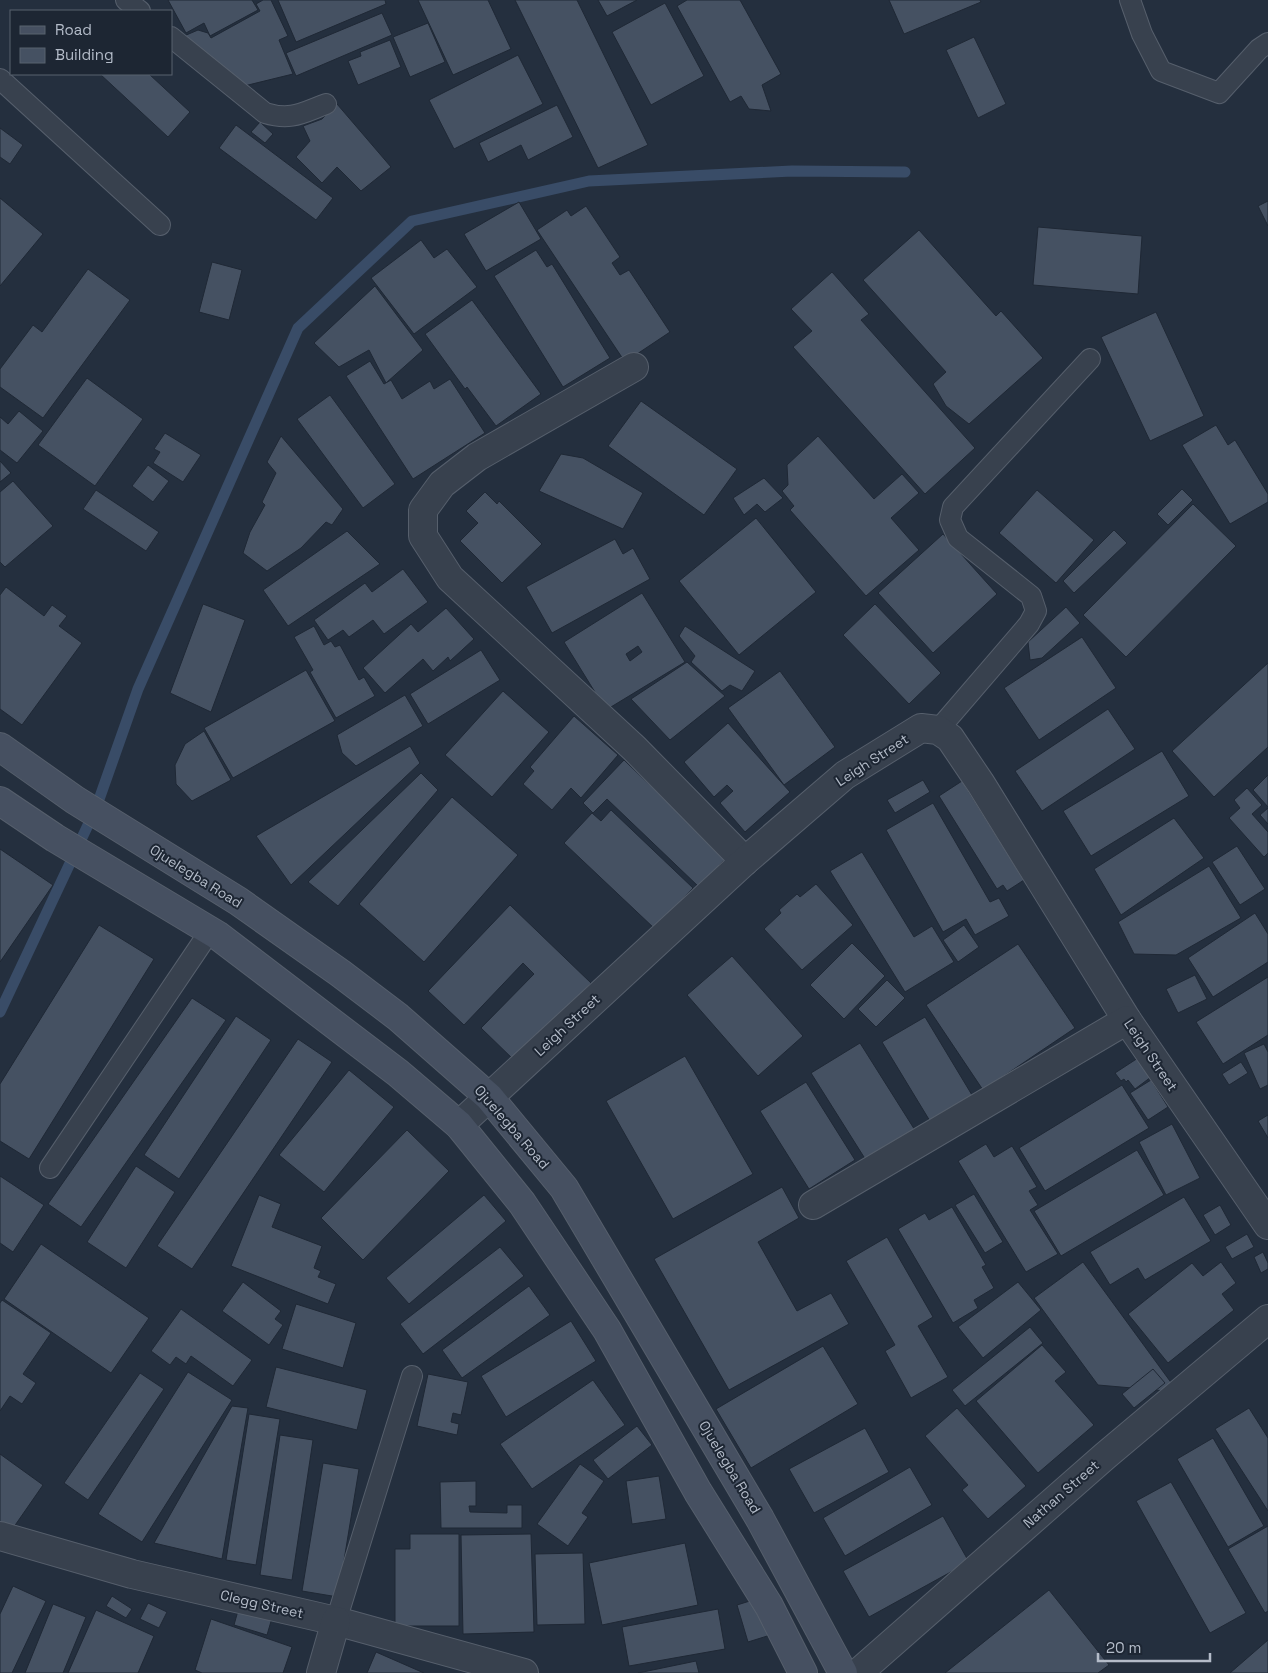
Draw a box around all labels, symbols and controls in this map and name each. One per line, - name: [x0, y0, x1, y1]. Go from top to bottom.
- legend: [10, 10, 172, 75]
- text: Road: [55, 20, 92, 39]
- text: Building: [55, 45, 114, 64]
- street label: Leigh Street: [832, 730, 912, 790]
- street label: Ojuelegba Road: [147, 840, 245, 912]
- street label: Leigh Street: [530, 990, 604, 1060]
- street label: Leigh Street: [1120, 1015, 1182, 1095]
- street label: Ojuelegba Road: [471, 1081, 553, 1173]
- street label: Ojuelegba Road: [695, 1417, 765, 1517]
- street label: Nathan Street: [1019, 1456, 1103, 1532]
- street label: Clegg Street: [219, 1586, 305, 1622]
- scale bar: [1098, 1630, 1210, 1662]
- text: 20 m: [1106, 1638, 1141, 1657]

